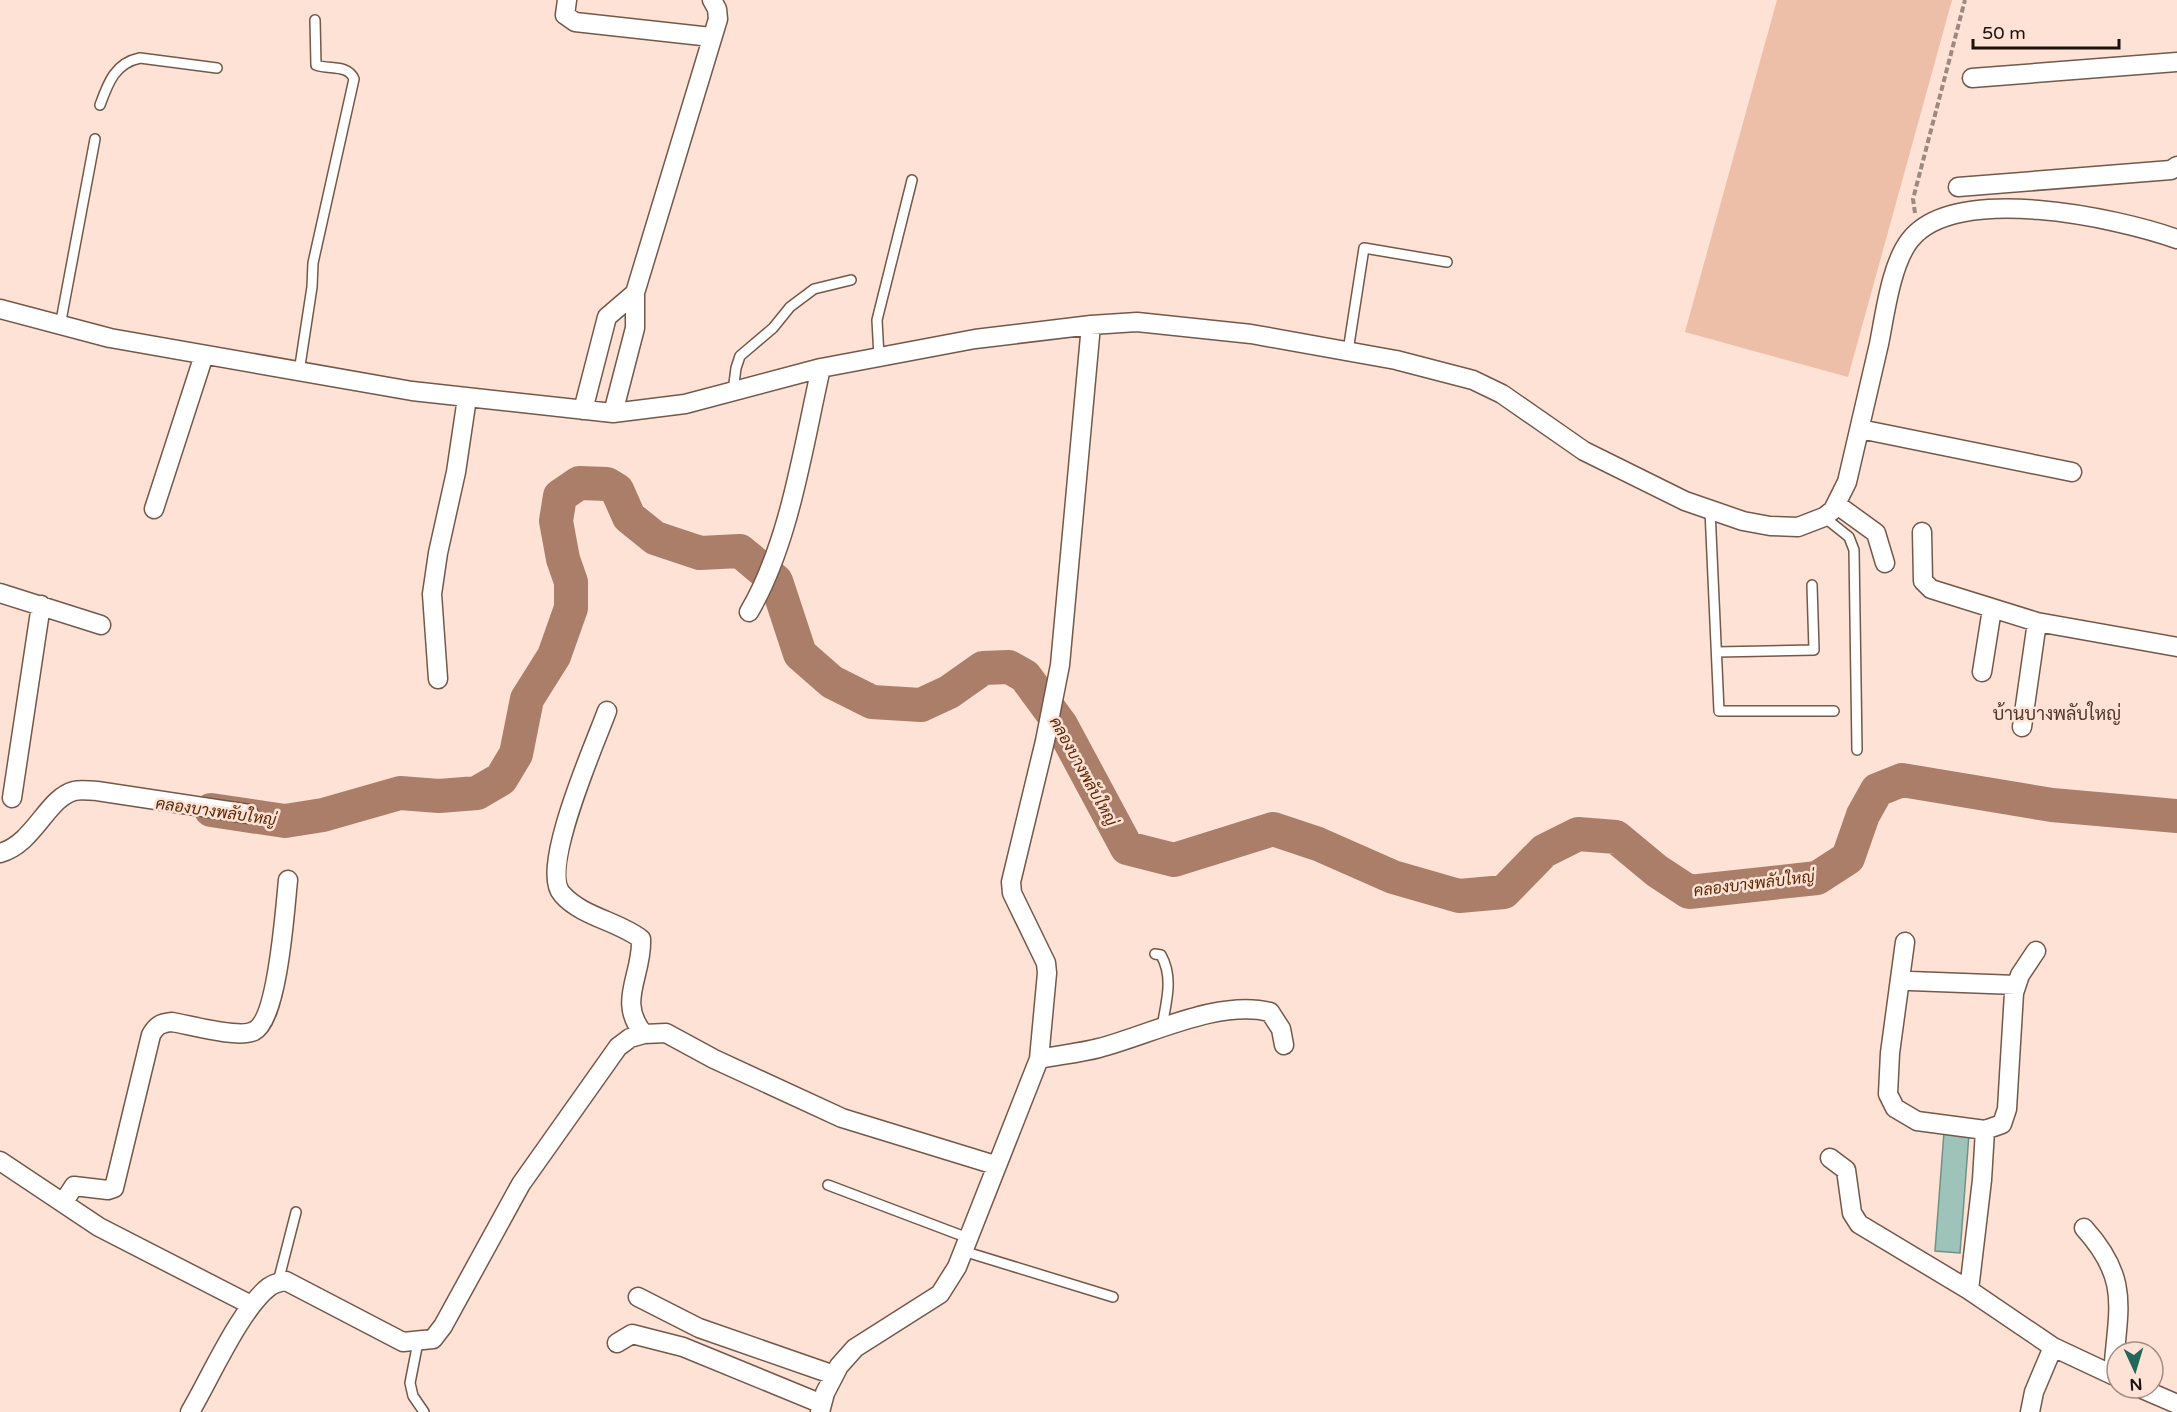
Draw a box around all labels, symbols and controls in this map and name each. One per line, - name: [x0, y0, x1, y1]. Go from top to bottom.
- scale bar: [1973, 12, 2118, 50]
- text: 50 m: [1982, 22, 2026, 44]
- district label: บ้านบางพลับใหญ่: [1993, 701, 2121, 725]
- water label: คลองบางพลับใหญ่: [1045, 712, 1124, 830]
- water label: คลองบางพลับใหญ่: [154, 792, 279, 831]
- water label: คลองบางพลับใหญ่: [1692, 865, 1817, 901]
- north arrow: [2105, 1340, 2165, 1400]
- text: N: [2129, 1374, 2143, 1394]

